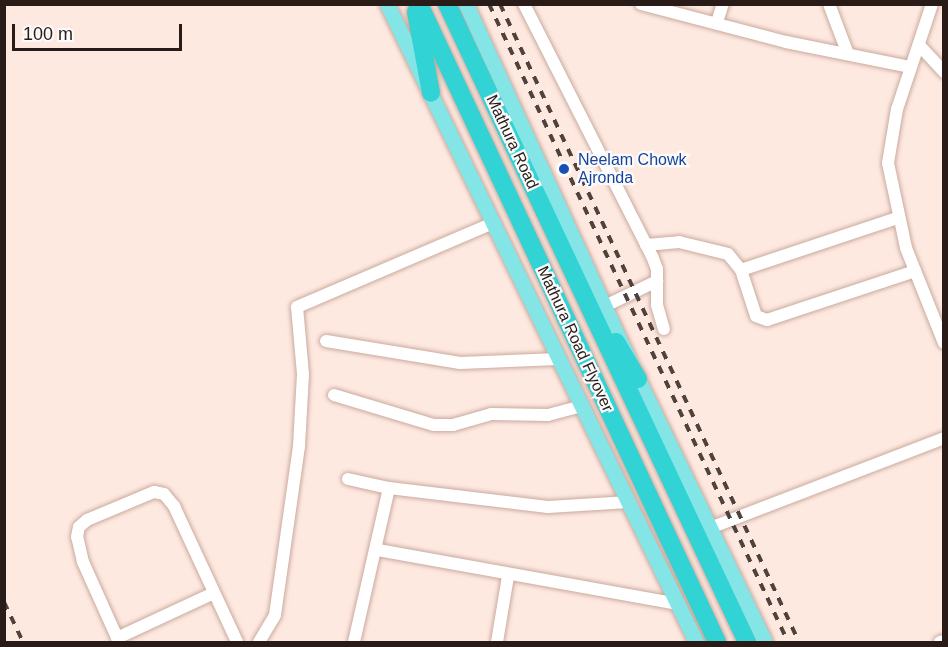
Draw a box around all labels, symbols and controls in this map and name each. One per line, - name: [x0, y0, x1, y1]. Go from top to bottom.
- scale bar: [15, 12, 184, 50]
- text: 100 m: [23, 24, 73, 44]
- street label: Mathura Road: [482, 92, 542, 192]
- place label: Neelam Chowk Ajronda: [578, 150, 686, 188]
- marker: Neelam Chowk Ajronda: [555, 160, 573, 178]
- street label: Mathura Road Flyover: [533, 263, 617, 415]

